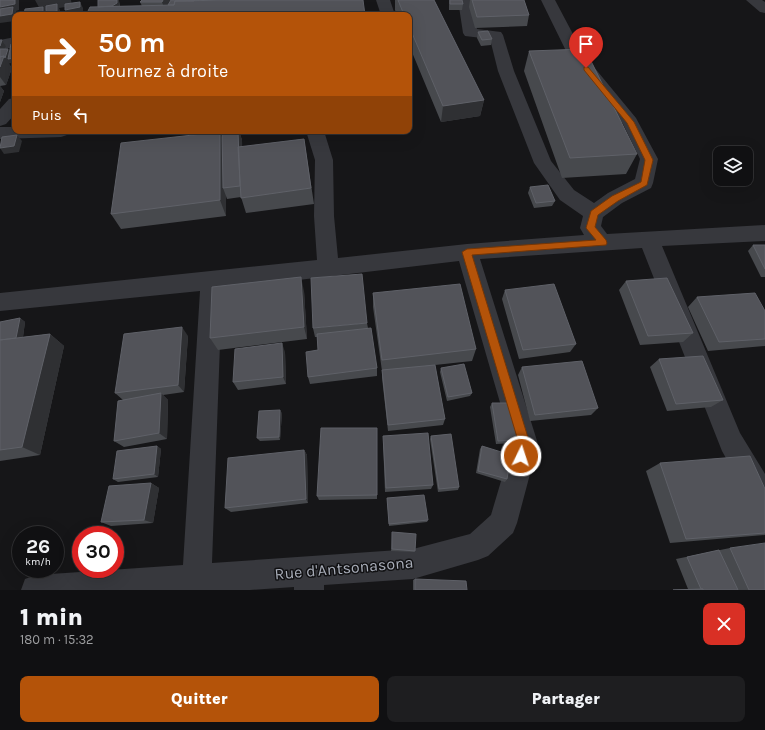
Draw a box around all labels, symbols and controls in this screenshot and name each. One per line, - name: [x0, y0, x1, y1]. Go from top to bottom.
- text: 50 m: [98, 26, 166, 59]
- pin: [569, 27, 603, 68]
- icon: right: [32, 28, 84, 80]
- icon: arrive: [575, 33, 597, 55]
- text: Tournez à droite: [98, 60, 228, 82]
- icon: left: [70, 104, 92, 126]
- text: Puis: [32, 106, 62, 124]
- map controls: [713, 146, 753, 186]
- button: layers: [713, 146, 753, 186]
- position arrow: [500, 435, 542, 477]
- speed limit sign: 30: [72, 526, 124, 578]
- text: 26: [26, 535, 50, 558]
- street label: Rue d'Antsonasona: [274, 552, 414, 584]
- text: km/h: [25, 556, 51, 568]
- text: 1 min: [20, 603, 83, 631]
- button: close: [703, 603, 745, 645]
- text: 180 m · 15:32: [20, 632, 94, 647]
- button: Quitter: [20, 676, 379, 722]
- button: Partager: [387, 676, 745, 722]

